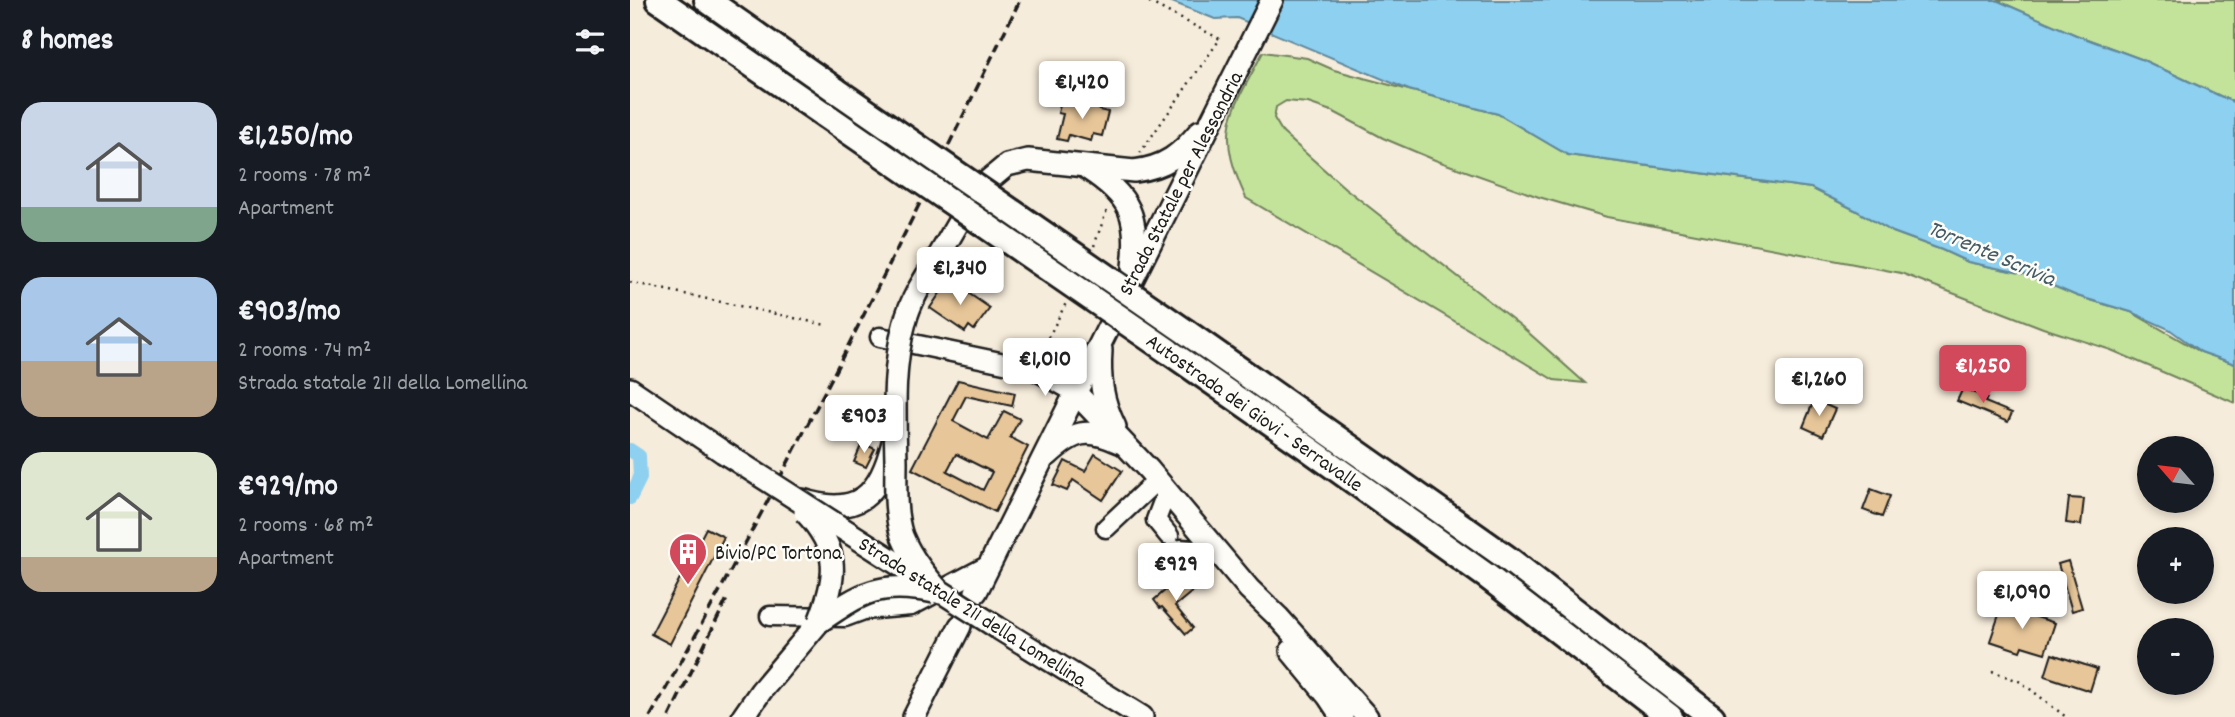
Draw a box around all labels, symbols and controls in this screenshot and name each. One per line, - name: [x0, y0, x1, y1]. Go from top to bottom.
- text: 8 homes: [21, 21, 113, 64]
- icon: filters: [571, 23, 609, 61]
- pin: €1,420: [1025, 61, 1139, 121]
- street label: Strada Statale per Alessandria: [1113, 66, 1253, 302]
- text: €1,420: [1055, 67, 1109, 100]
- text: €1,250/mo: [238, 117, 353, 160]
- icon: home: [77, 130, 161, 214]
- text: 2 rooms · 78 m²: [238, 160, 371, 193]
- text: Apartment: [238, 193, 334, 226]
- water label: Torrente Scrivia: [1922, 214, 2061, 297]
- pin: €1,340: [903, 247, 1017, 307]
- text: €1,340: [933, 253, 987, 286]
- text: €903/mo: [238, 292, 341, 335]
- icon: home: [77, 305, 161, 389]
- street label: Autostrada dei Giovi - Serravalle: [1139, 328, 1368, 501]
- text: 2 rooms · 74 m²: [238, 335, 371, 368]
- pin: €1,010: [988, 338, 1102, 398]
- text: €1,010: [1019, 344, 1071, 377]
- pin: €1,250: [1926, 346, 2040, 405]
- text: €1,250: [1955, 351, 2011, 384]
- pin: €1,260: [1762, 358, 1876, 418]
- text: €1,260: [1791, 364, 1847, 397]
- text: Strada statale 211 della Lomellina: [238, 368, 527, 401]
- pin: €903: [823, 396, 905, 455]
- text: €903: [841, 401, 887, 434]
- north arrow: [2137, 436, 2214, 513]
- map controls: [2137, 436, 2214, 695]
- text: €929/mo: [238, 467, 338, 510]
- icon: home: [77, 480, 161, 564]
- text: 2 rooms · 68 m²: [238, 510, 374, 543]
- button: +: [2137, 527, 2214, 604]
- building icon: Bivio/PC Tortona: [667, 531, 709, 586]
- street label: Strada statale 211 della Lomellina: [851, 531, 1092, 697]
- place label: Bivio/PC Tortona: [715, 540, 843, 570]
- text: Apartment: [238, 543, 334, 576]
- pin: €929: [1135, 544, 1217, 603]
- text: €929: [1154, 549, 1198, 582]
- pin: €1,090: [1965, 572, 2079, 631]
- text: €1,090: [1993, 577, 2051, 610]
- button: −: [2137, 618, 2214, 695]

